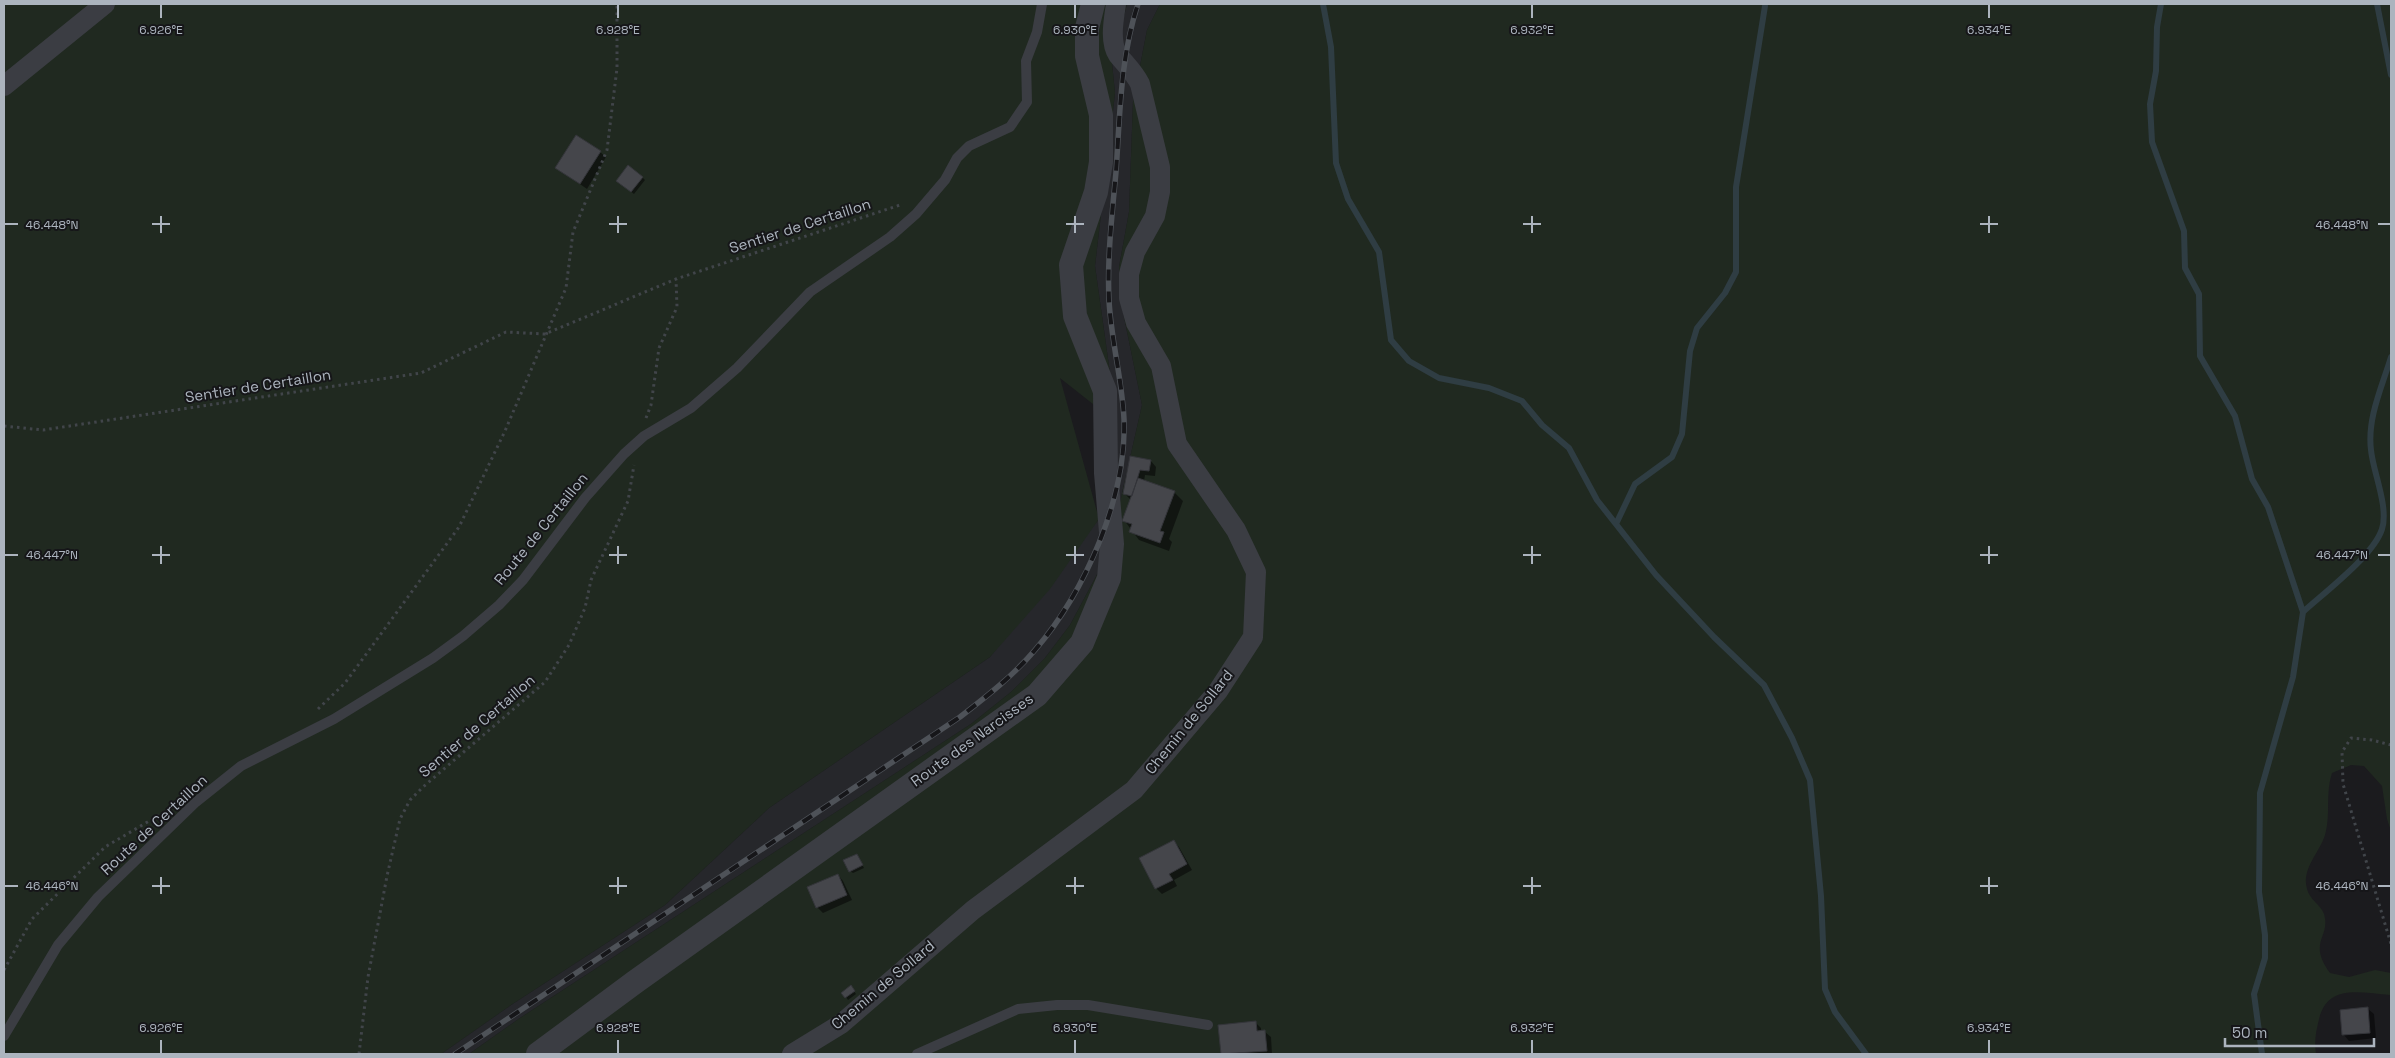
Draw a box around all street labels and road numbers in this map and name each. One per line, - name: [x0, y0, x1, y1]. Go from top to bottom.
- street label: Sentier de Certaillon: [727, 194, 873, 257]
- street label: Sentier de Certaillon: [184, 365, 332, 406]
- street label: Route de Certaillon: [490, 469, 592, 589]
- street label: Chemin de Sollard: [1141, 666, 1237, 778]
- street label: Sentier de Certaillon: [415, 670, 539, 781]
- street label: Route des Narcisses: [907, 689, 1037, 790]
- street label: Route de Certaillon: [96, 770, 211, 879]
- street label: Chemin de Sollard: [827, 936, 938, 1033]

